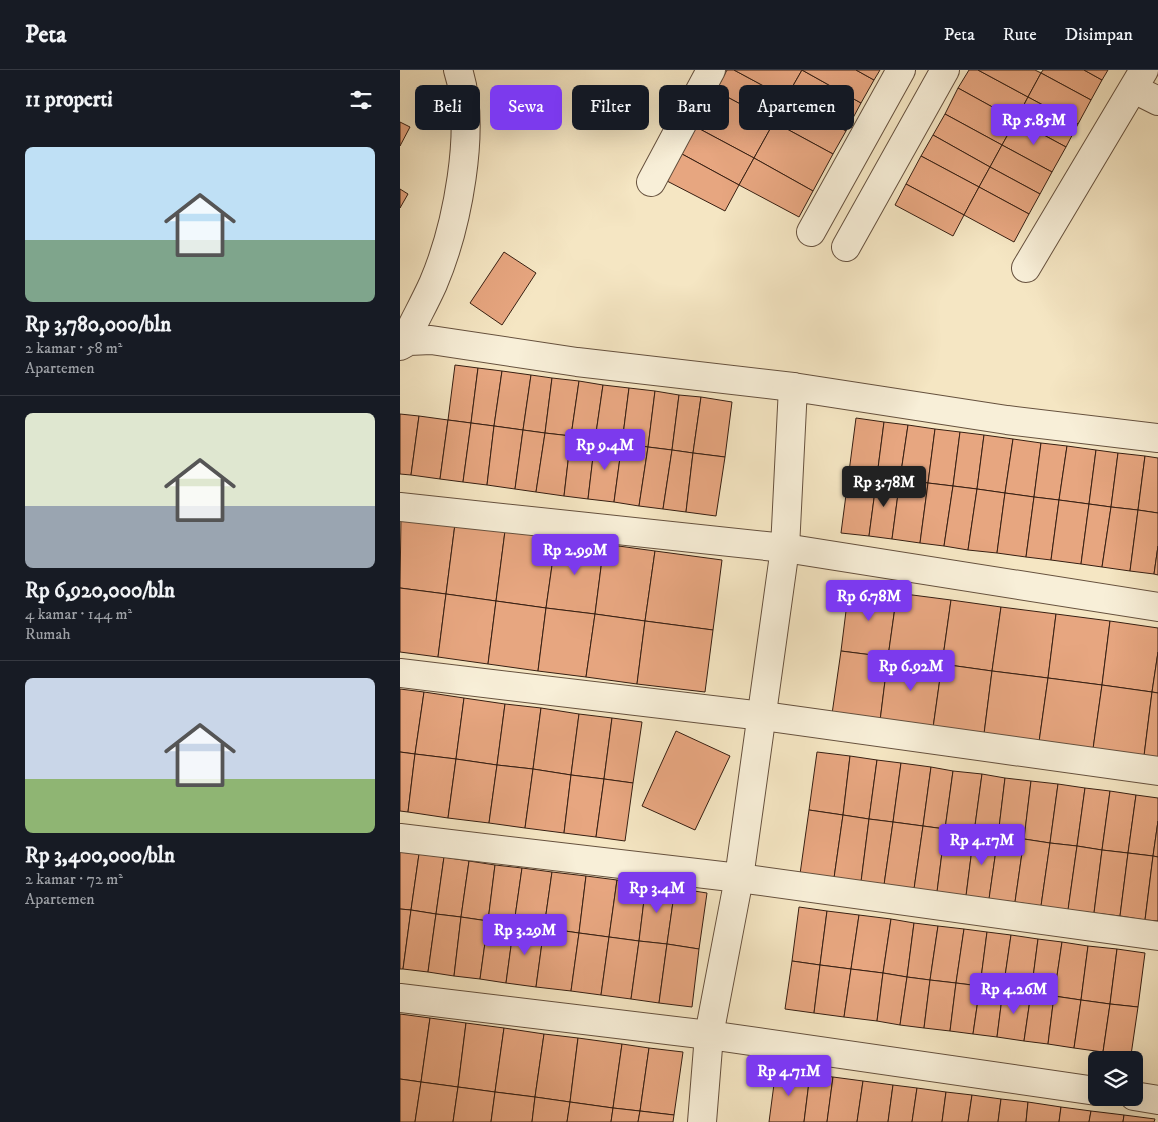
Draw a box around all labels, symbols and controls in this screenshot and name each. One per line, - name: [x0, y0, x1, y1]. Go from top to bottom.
- text: Peta: [25, 20, 66, 50]
- text: Peta: [944, 24, 975, 46]
- text: Rute: [1003, 24, 1037, 46]
- text: Disimpan: [1065, 24, 1133, 46]
- chip: Beli: [415, 85, 480, 130]
- chip: Sewa: [490, 85, 562, 130]
- chip: Filter: [572, 85, 649, 130]
- chip: Baru: [659, 85, 729, 130]
- chip: Apartemen: [739, 85, 854, 130]
- icon: filters: [347, 86, 375, 114]
- text: 11 properti: [25, 87, 113, 113]
- pin: Rp 5.85M: [982, 104, 1086, 146]
- text: Rp 5.85M: [1002, 110, 1066, 130]
- icon: home: [155, 180, 245, 270]
- text: Rp 3,780,000/bln: [25, 312, 171, 338]
- text: 2 kamar · 58 m²: [25, 338, 123, 358]
- text: Apartemen: [25, 358, 95, 378]
- pin: Rp 9.4M: [559, 428, 651, 471]
- text: Rp 9.4M: [576, 435, 634, 455]
- icon: home: [155, 445, 245, 535]
- pin: Rp 3.78M: [832, 466, 936, 508]
- text: Rp 3.78M: [853, 472, 915, 492]
- pin: Rp 2.99M: [523, 534, 627, 576]
- text: Rp 2.99M: [543, 540, 607, 560]
- text: Rp 6,920,000/bln: [25, 578, 175, 604]
- pin: Rp 6.78M: [817, 580, 921, 622]
- text: Rp 6.78M: [837, 586, 901, 606]
- text: 4 kamar · 144 m²: [25, 604, 132, 624]
- text: Rumah: [25, 624, 71, 644]
- pin: Rp 6.92M: [859, 650, 963, 692]
- text: Rp 6.92M: [879, 656, 943, 676]
- icon: home: [155, 710, 245, 800]
- pin: Rp 4.17M: [930, 824, 1034, 866]
- text: Rp 4.17M: [950, 830, 1014, 850]
- text: Rp 3,400,000/bln: [25, 843, 175, 869]
- text: 2 kamar · 72 m²: [25, 869, 123, 889]
- pin: Rp 3.4M: [611, 872, 703, 914]
- text: Rp 3.4M: [629, 878, 685, 898]
- text: Apartemen: [25, 889, 95, 909]
- pin: Rp 3.29M: [473, 914, 577, 956]
- text: Rp 3.29M: [494, 920, 556, 940]
- pin: Rp 4.26M: [962, 972, 1066, 1015]
- text: Rp 4.26M: [981, 979, 1047, 999]
- map controls: [1088, 1051, 1143, 1106]
- button: layers: [1088, 1051, 1143, 1106]
- pin: Rp 4.71M: [737, 1054, 841, 1097]
- text: Rp 4.71M: [757, 1061, 821, 1081]

